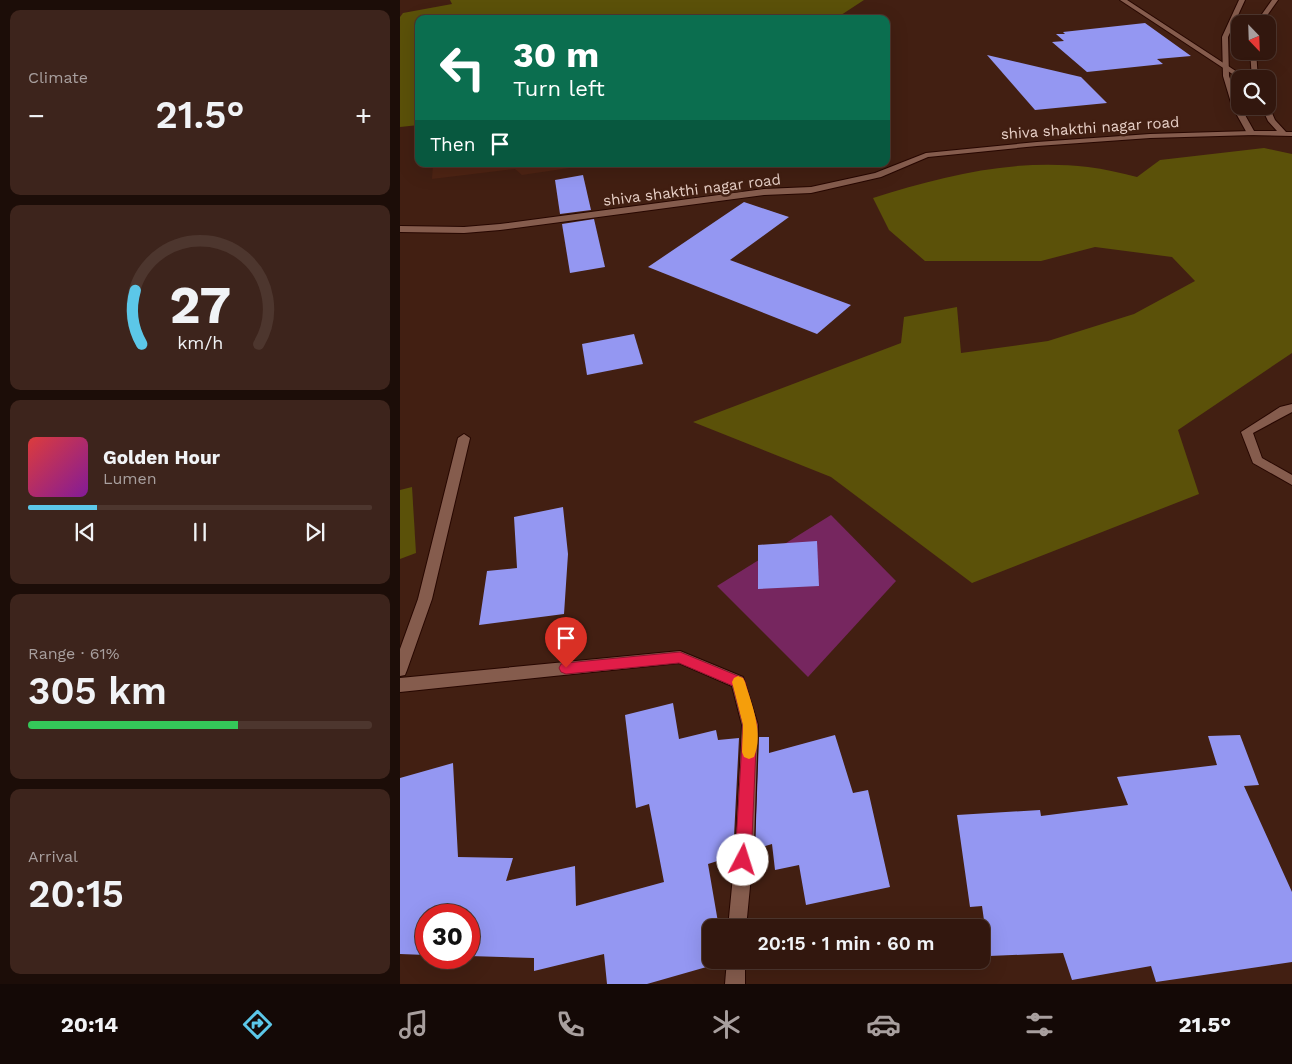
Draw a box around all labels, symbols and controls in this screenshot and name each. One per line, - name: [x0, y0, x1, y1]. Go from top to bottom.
- north arrow: [1231, 15, 1276, 60]
- map controls: [1231, 15, 1276, 115]
- text: 30 m: [513, 34, 599, 76]
- icon: left: [430, 35, 495, 100]
- text: Climate: [28, 68, 88, 87]
- button: search: [1231, 70, 1276, 115]
- text: Turn left: [513, 76, 605, 101]
- text: 21.5°: [155, 93, 245, 137]
- text: −: [28, 99, 45, 132]
- text: +: [355, 99, 372, 132]
- street label: shiva shakthi nagar road: [1000, 113, 1180, 143]
- icon: arrive: [486, 130, 514, 158]
- text: Then: [430, 133, 476, 156]
- street label: shiva shakthi nagar road: [602, 170, 782, 210]
- text: 27: [169, 275, 231, 336]
- text: km/h: [177, 332, 223, 353]
- text: Golden Hour: [103, 446, 220, 469]
- text: Lumen: [103, 469, 157, 488]
- icon: previous: [71, 518, 99, 546]
- icon: pause: [186, 518, 214, 546]
- icon: next: [301, 518, 329, 546]
- pin: [545, 617, 587, 668]
- icon: arrive: [552, 624, 580, 652]
- text: Range · 61%: [28, 644, 120, 663]
- text: 305 km: [28, 669, 167, 713]
- position arrow: [716, 833, 768, 885]
- text: Arrival: [28, 847, 78, 866]
- text: 20:15: [28, 872, 124, 916]
- speed limit sign: 30: [415, 904, 480, 969]
- text: 20:15 · 1 min · 60 m: [757, 932, 935, 955]
- icon: directions: [240, 1007, 275, 1042]
- icon: music: [396, 1007, 431, 1042]
- icon: phone: [553, 1007, 588, 1042]
- icon: climate: [709, 1007, 744, 1042]
- icon: car: [866, 1007, 901, 1042]
- icon: filters: [1022, 1007, 1057, 1042]
- text: 20:14: [61, 1012, 118, 1037]
- text: 21.5°: [1179, 1012, 1231, 1037]

